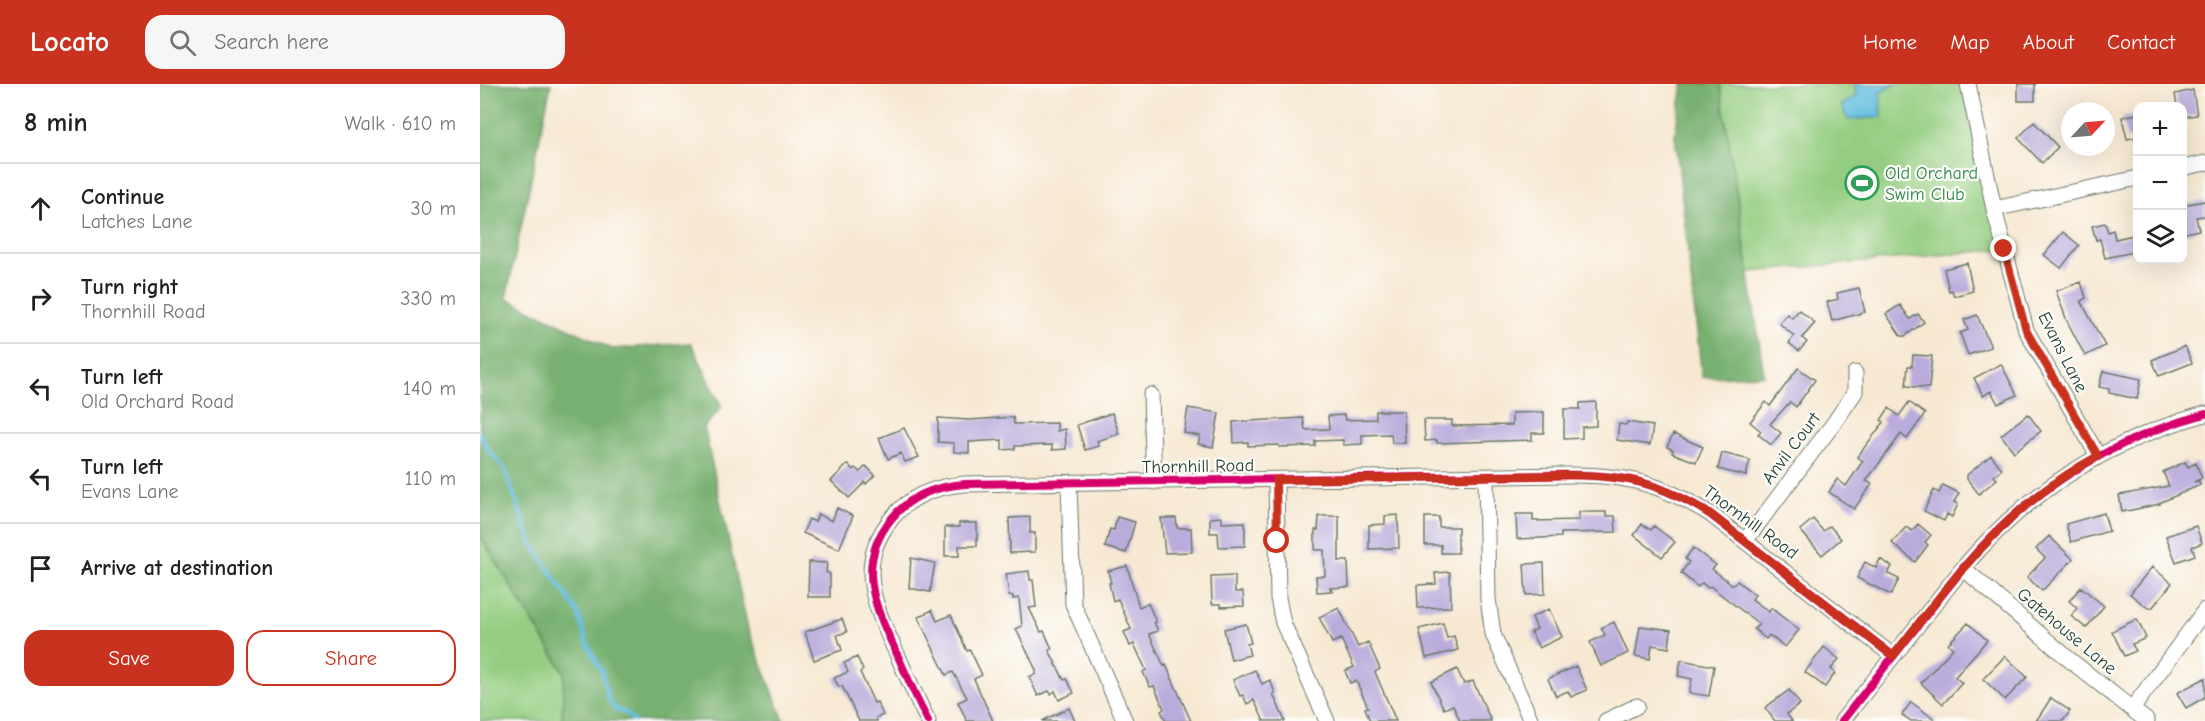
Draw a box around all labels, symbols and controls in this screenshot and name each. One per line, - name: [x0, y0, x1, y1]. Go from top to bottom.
- search box: [145, 15, 565, 69]
- text: Locato: [30, 26, 109, 58]
- icon: search: [166, 26, 199, 59]
- text: Search here: [214, 29, 329, 55]
- text: Home: [1863, 30, 1917, 54]
- text: Map: [1950, 30, 1990, 54]
- text: About: [2023, 30, 2074, 54]
- text: Contact: [2107, 30, 2175, 54]
- north arrow: [2061, 102, 2115, 156]
- map controls: [2133, 102, 2187, 264]
- button: +: [2133, 102, 2187, 156]
- text: 8 min: [24, 108, 88, 138]
- text: Walk · 610 m: [345, 112, 456, 135]
- button: −: [2133, 156, 2187, 210]
- place label: Old Orchard Swim Club: [1885, 163, 1978, 205]
- sports icon: Old Orchard Swim Club: [1844, 165, 1880, 201]
- text: Continue: [81, 184, 164, 210]
- icon: ahead: [24, 192, 57, 225]
- text: 30 m: [410, 197, 456, 220]
- text: Latches Lane: [81, 210, 193, 233]
- button: layers: [2133, 210, 2187, 264]
- route end: [1990, 235, 2016, 261]
- text: Turn right: [81, 274, 178, 300]
- icon: right: [24, 282, 57, 315]
- text: 330 m: [400, 287, 456, 310]
- text: Thornhill Road: [81, 300, 206, 323]
- street label: Evans Lane: [2033, 308, 2092, 396]
- text: Turn left: [81, 364, 163, 390]
- icon: left: [24, 372, 57, 405]
- text: 140 m: [403, 377, 456, 400]
- text: Old Orchard Road: [81, 390, 234, 413]
- street label: Anvil Court: [1758, 408, 1826, 488]
- text: Turn left: [81, 454, 163, 480]
- street label: Thornhill Road: [1142, 455, 1254, 478]
- icon: left: [24, 462, 57, 495]
- text: 110 m: [405, 467, 456, 490]
- text: Evans Lane: [81, 480, 178, 503]
- street label: Thornhill Road: [1699, 481, 1802, 564]
- route start: [1263, 527, 1289, 553]
- icon: arrive: [24, 552, 57, 585]
- text: Arrive at destination: [81, 555, 273, 581]
- street label: Gatehouse Lane: [2013, 584, 2121, 679]
- button: Save: [24, 630, 234, 686]
- button: Share: [246, 630, 456, 686]

